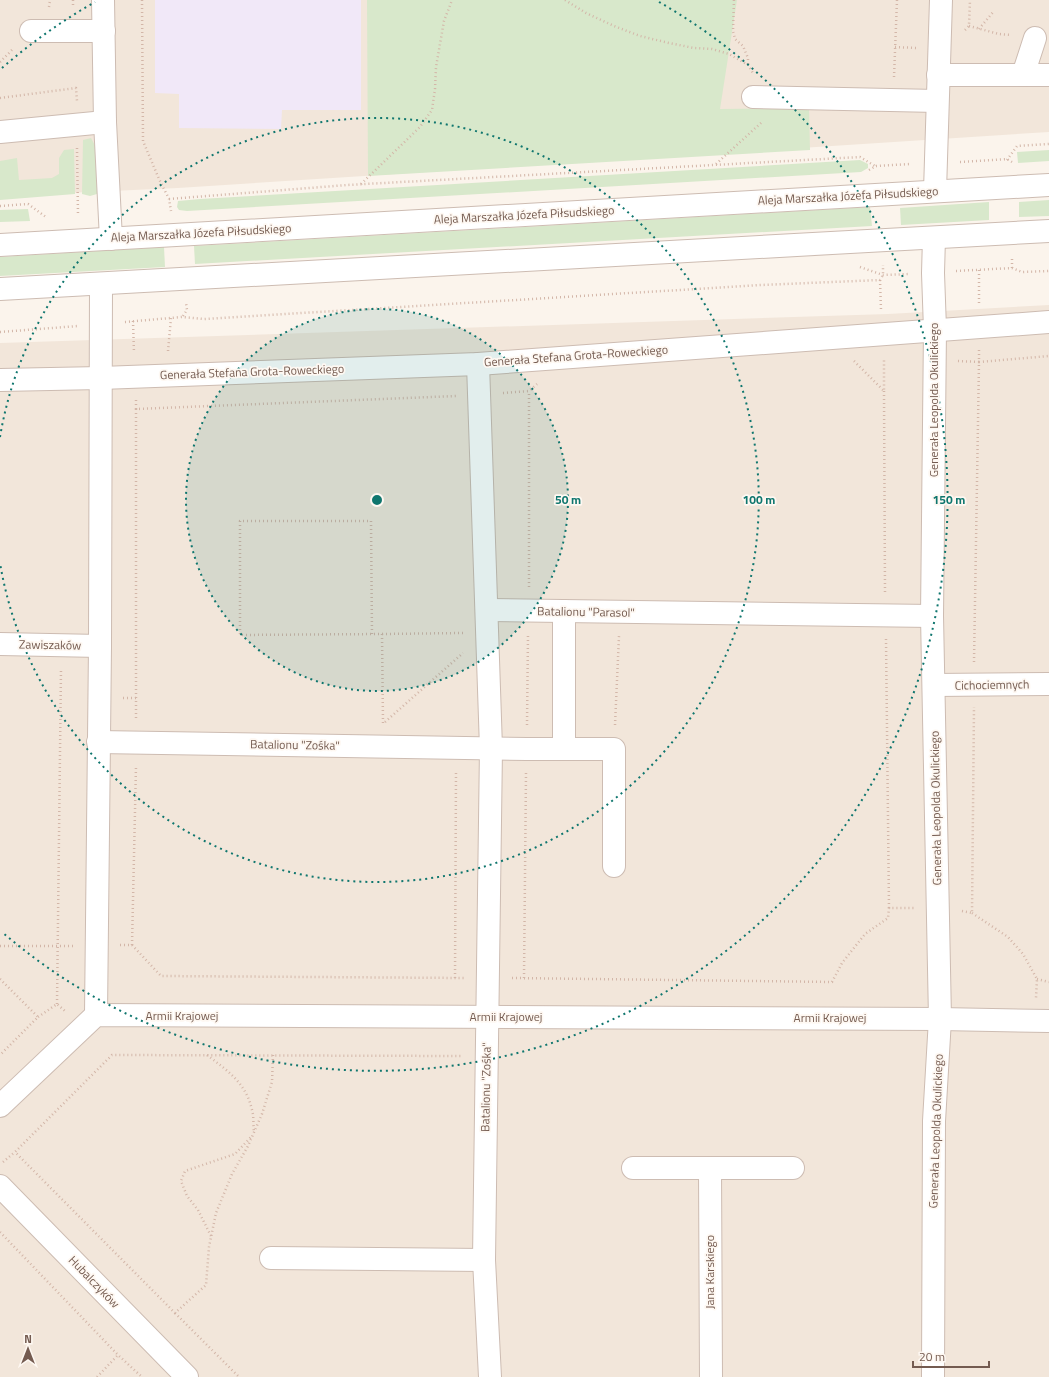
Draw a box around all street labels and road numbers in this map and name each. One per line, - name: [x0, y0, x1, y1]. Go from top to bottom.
- street label: Aleja Marszałka Józefa Piłsudskiego: [757, 181, 939, 210]
- street label: Aleja Marszałka Józefa Piłsudskiego: [433, 200, 615, 229]
- street label: Aleja Marszałka Józefa Piłsudskiego: [110, 218, 292, 247]
- street label: Generała Leopolda Okulickiego: [924, 323, 943, 477]
- street label: Generała Stefana Grota-Roweckiego: [483, 340, 669, 371]
- street label: Generała Stefana Grota-Roweckiego: [160, 359, 344, 384]
- street label: Batalionu "Parasol": [537, 601, 635, 622]
- street label: Zawiszaków: [19, 634, 81, 655]
- street label: Cichociemnych: [954, 674, 1030, 695]
- street label: Generała Leopolda Okulickiego: [925, 731, 946, 885]
- street label: Batalionu "Zośka": [250, 734, 340, 755]
- street label: Armii Krajowej: [146, 1006, 218, 1025]
- street label: Armii Krajowej: [470, 1007, 542, 1026]
- street label: Armii Krajowej: [794, 1008, 866, 1027]
- street label: Batalionu "Zośka": [475, 1042, 496, 1132]
- street label: Generała Leopolda Okulickiego: [923, 1053, 948, 1209]
- street label: Jana Karskiego: [700, 1235, 719, 1309]
- street label: Hubalczyków: [64, 1251, 124, 1312]

